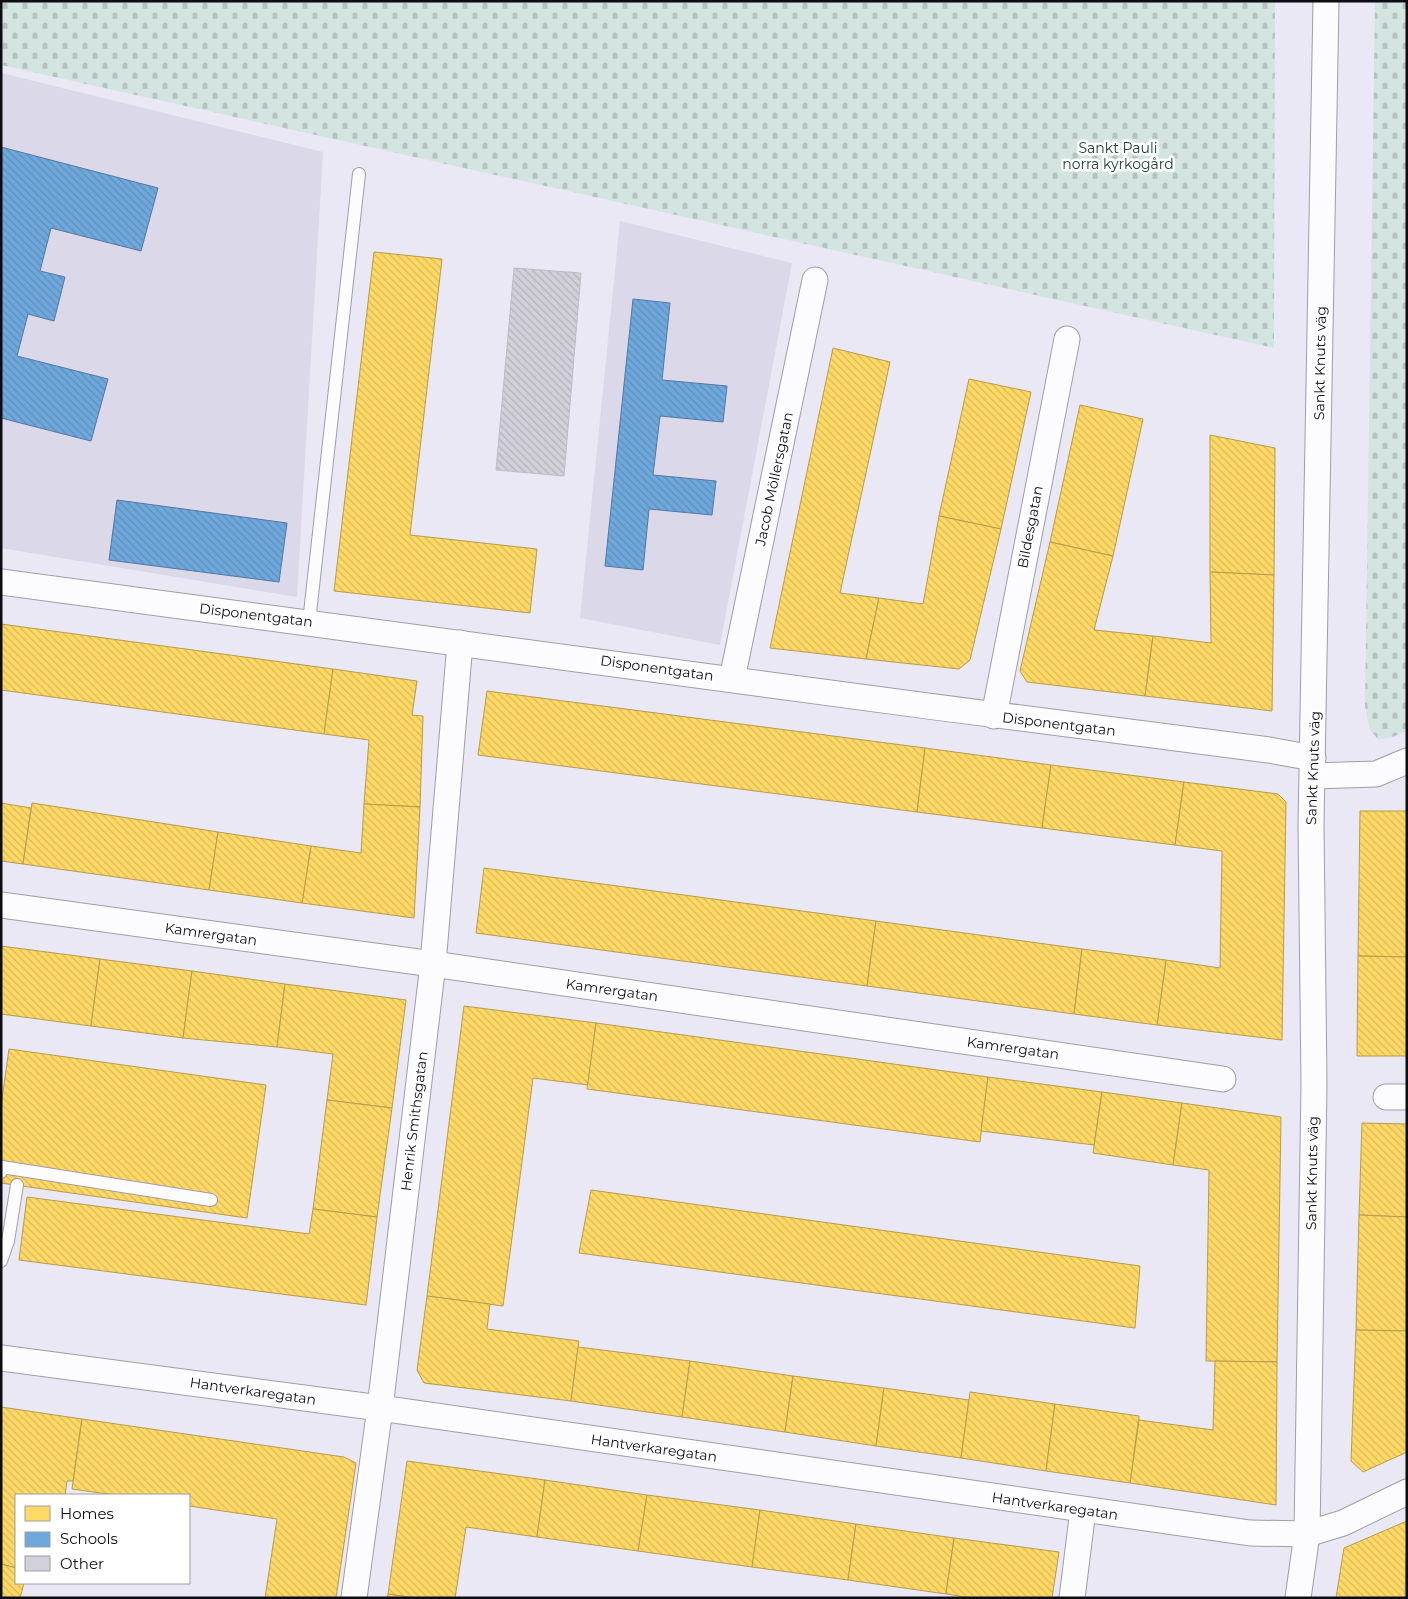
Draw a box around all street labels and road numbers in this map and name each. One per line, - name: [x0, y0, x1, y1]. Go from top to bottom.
- street label: Sankt Knuts väg: [1310, 306, 1330, 420]
- street label: Jacob Möllersgatan: [751, 410, 797, 549]
- street label: Bildesgatan: [1013, 484, 1047, 570]
- street label: Disponentgatan: [198, 599, 314, 631]
- street label: Disponentgatan: [599, 651, 715, 685]
- street label: Disponentgatan: [1001, 708, 1117, 740]
- street label: Sankt Knuts väg: [1302, 711, 1324, 825]
- street label: Kamrergatan: [164, 919, 258, 949]
- street label: Kamrergatan: [565, 975, 659, 1005]
- street label: Kamrergatan: [966, 1033, 1060, 1063]
- street label: Henrik Smithsgatan: [396, 1050, 432, 1192]
- street label: Sankt Knuts väg: [1302, 1116, 1322, 1230]
- street label: Hantverkaregatan: [189, 1373, 317, 1409]
- street label: Hantverkaregatan: [590, 1430, 718, 1466]
- street label: Hantverkaregatan: [991, 1488, 1119, 1524]

